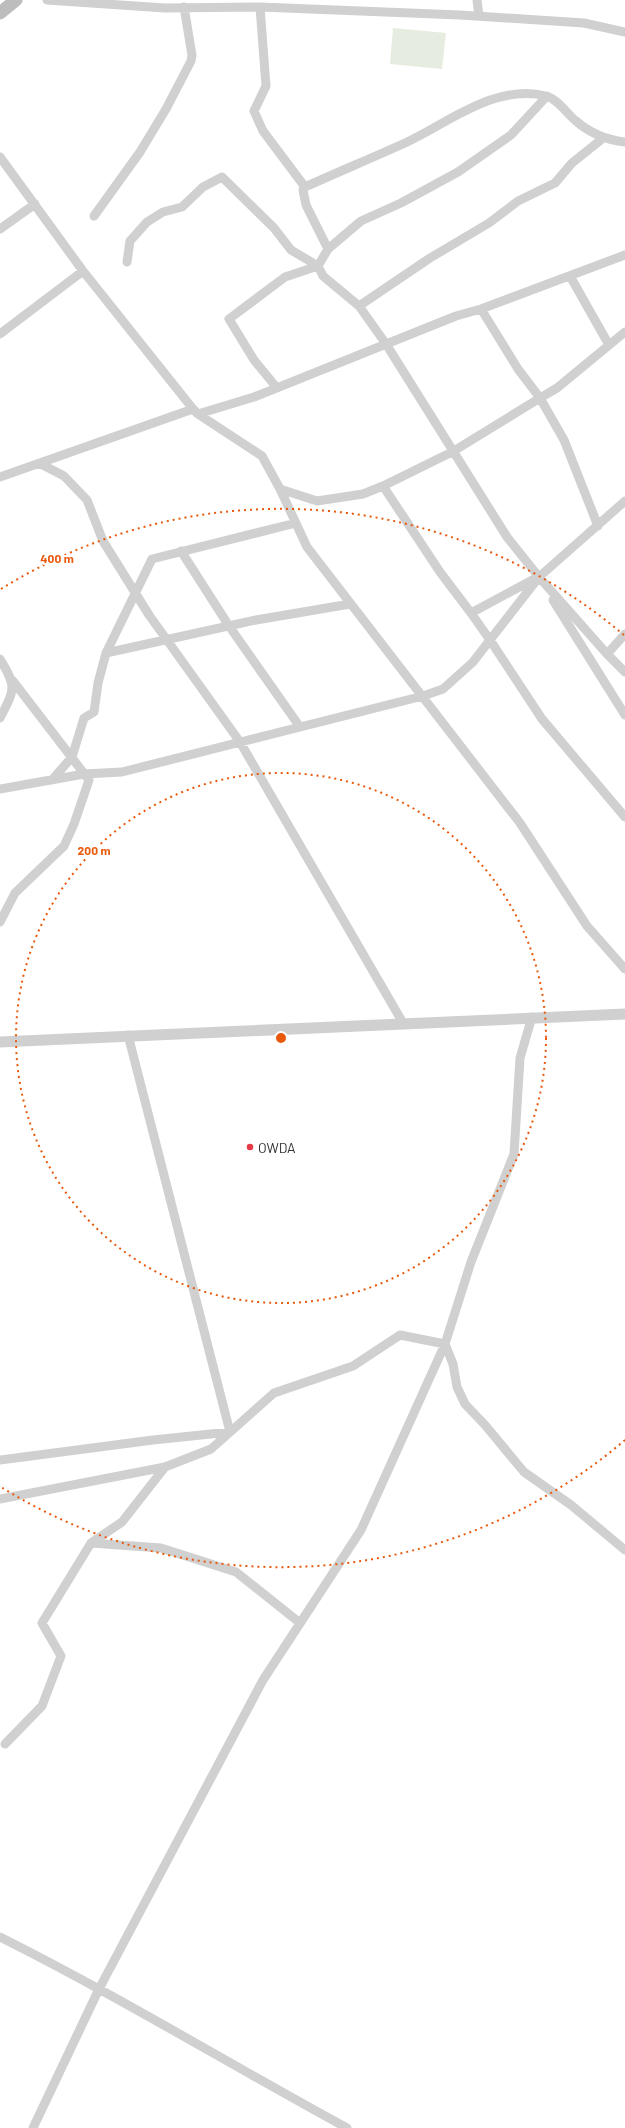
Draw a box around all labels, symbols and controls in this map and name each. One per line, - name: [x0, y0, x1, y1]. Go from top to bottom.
- text: 400 m: [40, 551, 74, 565]
- text: 200 m: [78, 843, 110, 857]
- centre of rings: [274, 1031, 288, 1045]
- place label: OWDA: [258, 1139, 296, 1156]
- marker: OWDA: [245, 1142, 255, 1152]

